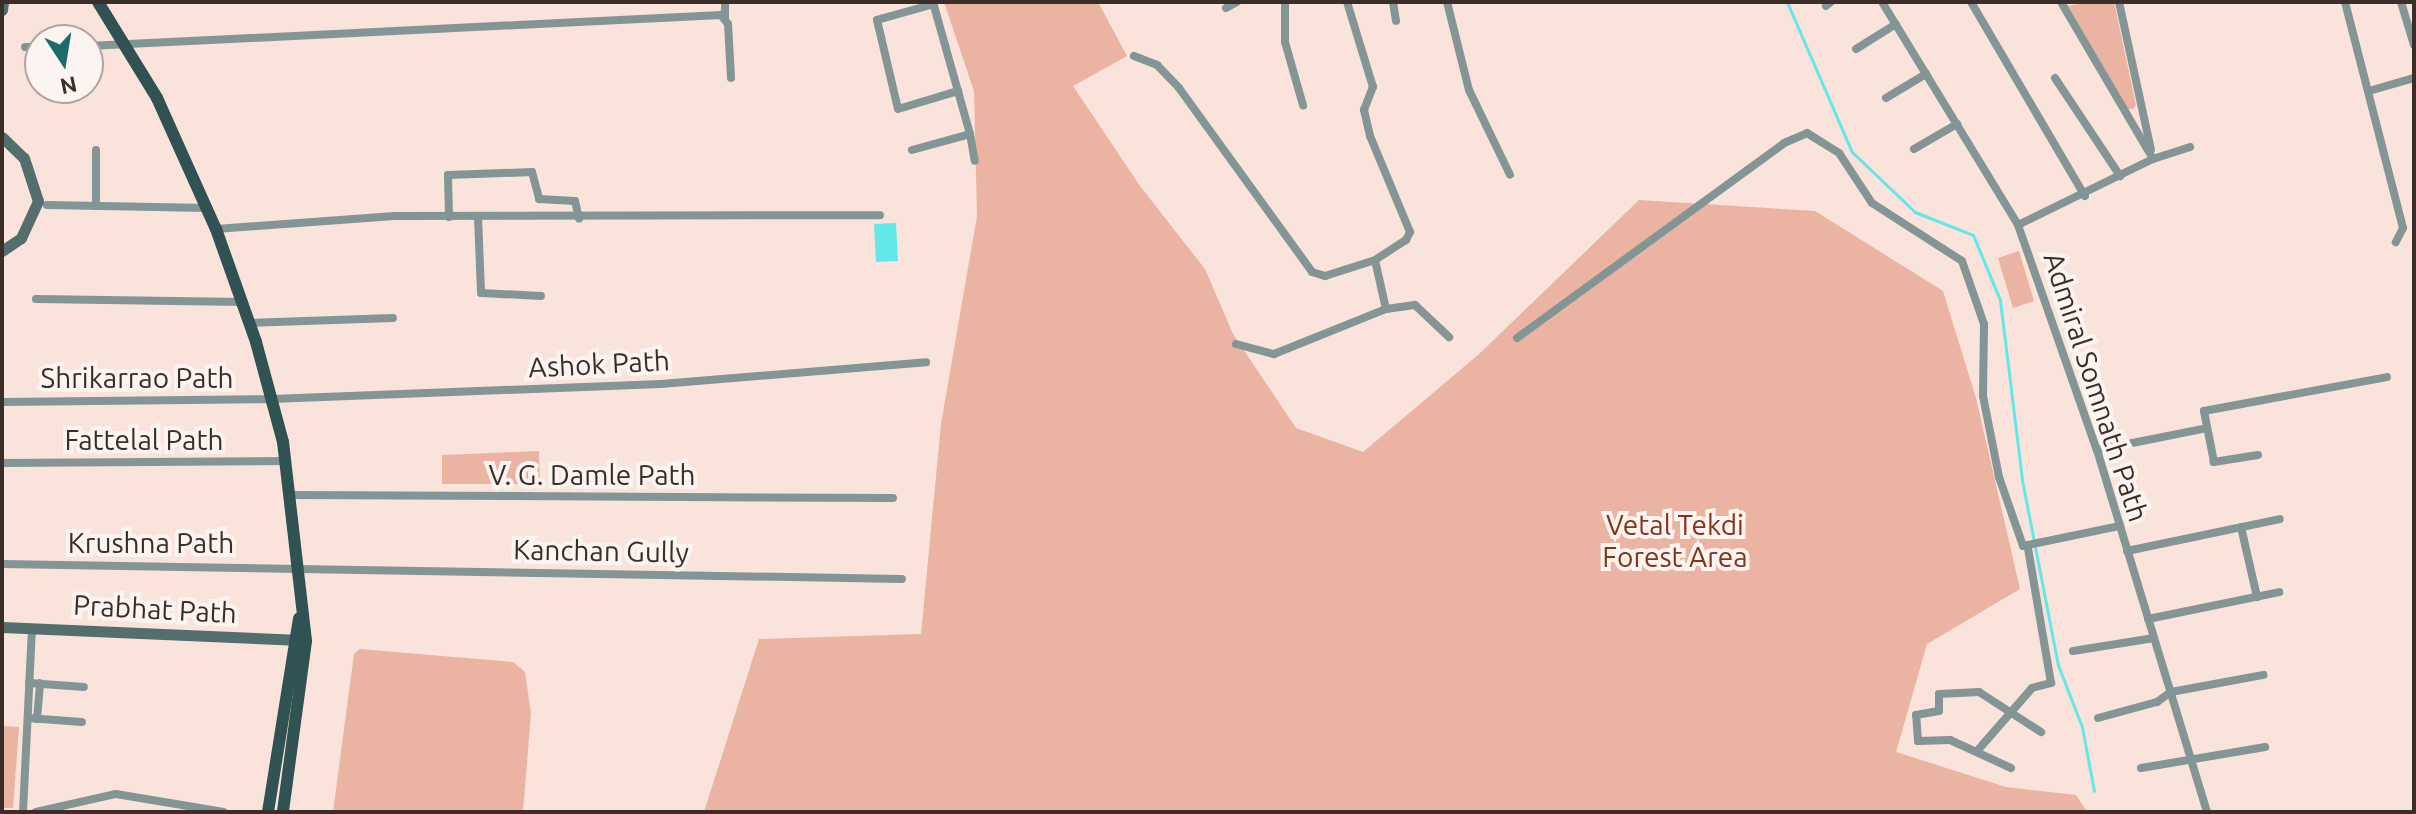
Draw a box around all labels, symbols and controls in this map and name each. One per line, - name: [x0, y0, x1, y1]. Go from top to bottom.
- north arrow: [24, 24, 104, 104]
- text: N: [58, 72, 79, 100]
- street label: Admiral Somnath Path: [2037, 248, 2155, 526]
- street label: Ashok Path: [527, 344, 671, 384]
- street label: Shrikarrao Path: [41, 361, 233, 395]
- street label: Fattelal Path: [65, 423, 223, 457]
- street label: V. G. Damle Path: [488, 458, 696, 492]
- park label: Vetal Tekdi Forest Area: [1602, 508, 1748, 574]
- street label: Krushna Path: [68, 526, 234, 560]
- street label: Kanchan Gully: [513, 533, 689, 569]
- street label: Prabhat Path: [72, 588, 238, 630]

